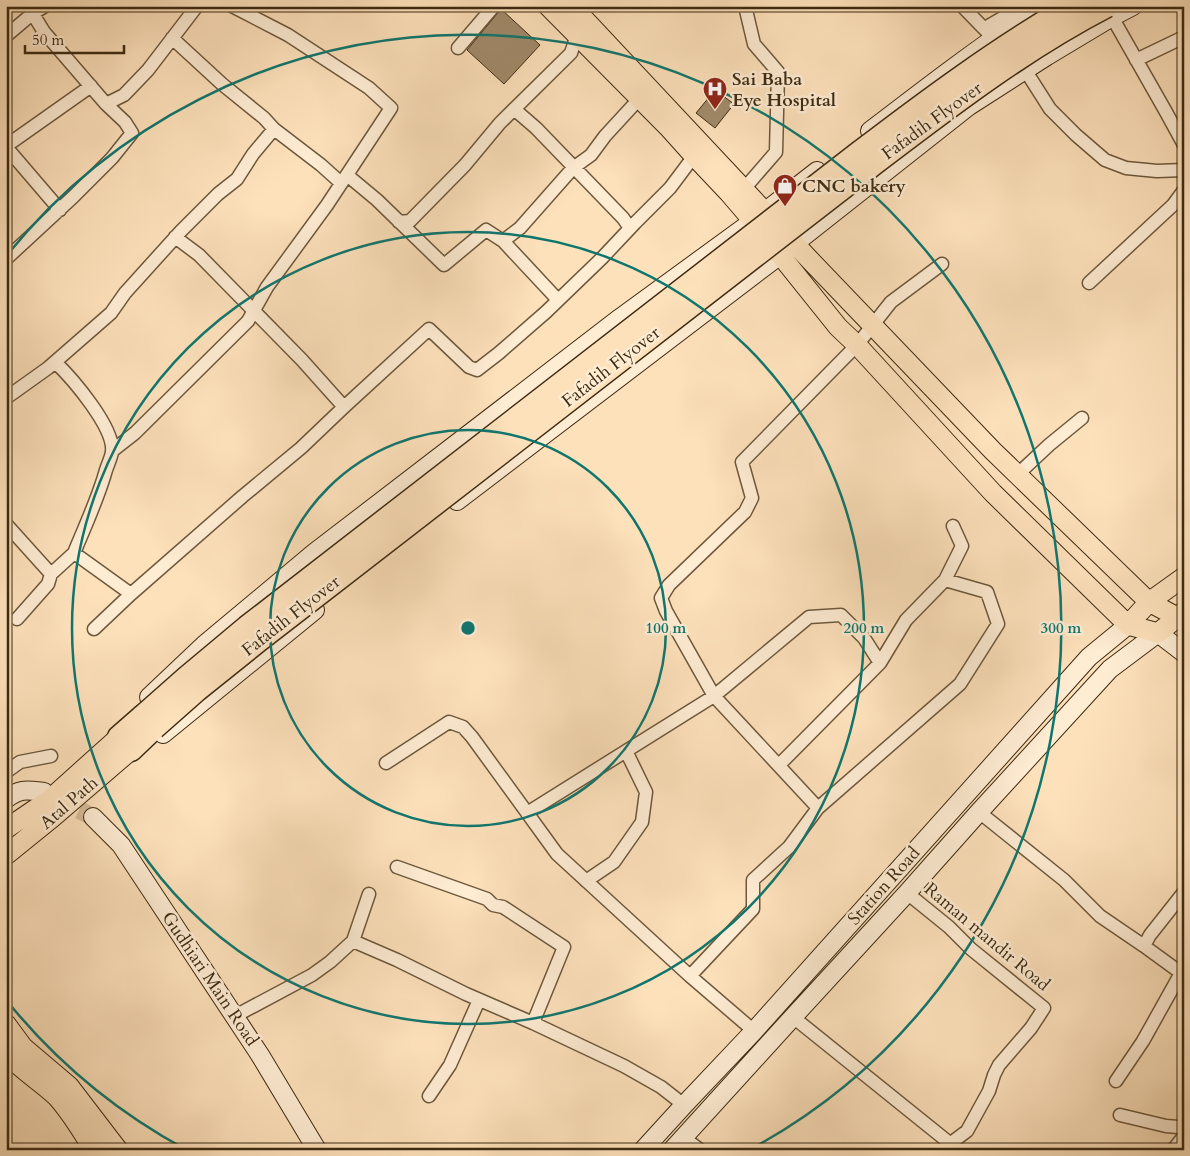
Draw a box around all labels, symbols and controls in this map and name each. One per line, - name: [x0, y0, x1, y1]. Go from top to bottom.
- scale bar: [25, 22, 124, 54]
- text: 50 m: [32, 30, 64, 50]
- place label: Sai Baba Eye Hospital: [732, 67, 836, 113]
- hospital icon: Sai Baba Eye Hospital: [702, 76, 728, 110]
- street label: Fafadih Flyover: [877, 76, 988, 166]
- shop icon: CNC bakery: [772, 173, 798, 207]
- place label: CNC bakery: [802, 174, 906, 199]
- street label: Fafadih Flyover: [557, 320, 666, 413]
- street label: Fafadih Flyover: [237, 569, 346, 662]
- text: 100 m: [646, 618, 687, 638]
- text: 200 m: [844, 618, 885, 638]
- text: 300 m: [1041, 618, 1082, 638]
- centre of rings: [459, 619, 477, 637]
- street label: Atal Path: [35, 771, 104, 835]
- street label: Station Road: [842, 841, 926, 931]
- street label: Raman mandir Road: [919, 877, 1056, 997]
- street label: Gudhiari Main Road: [156, 907, 265, 1052]

